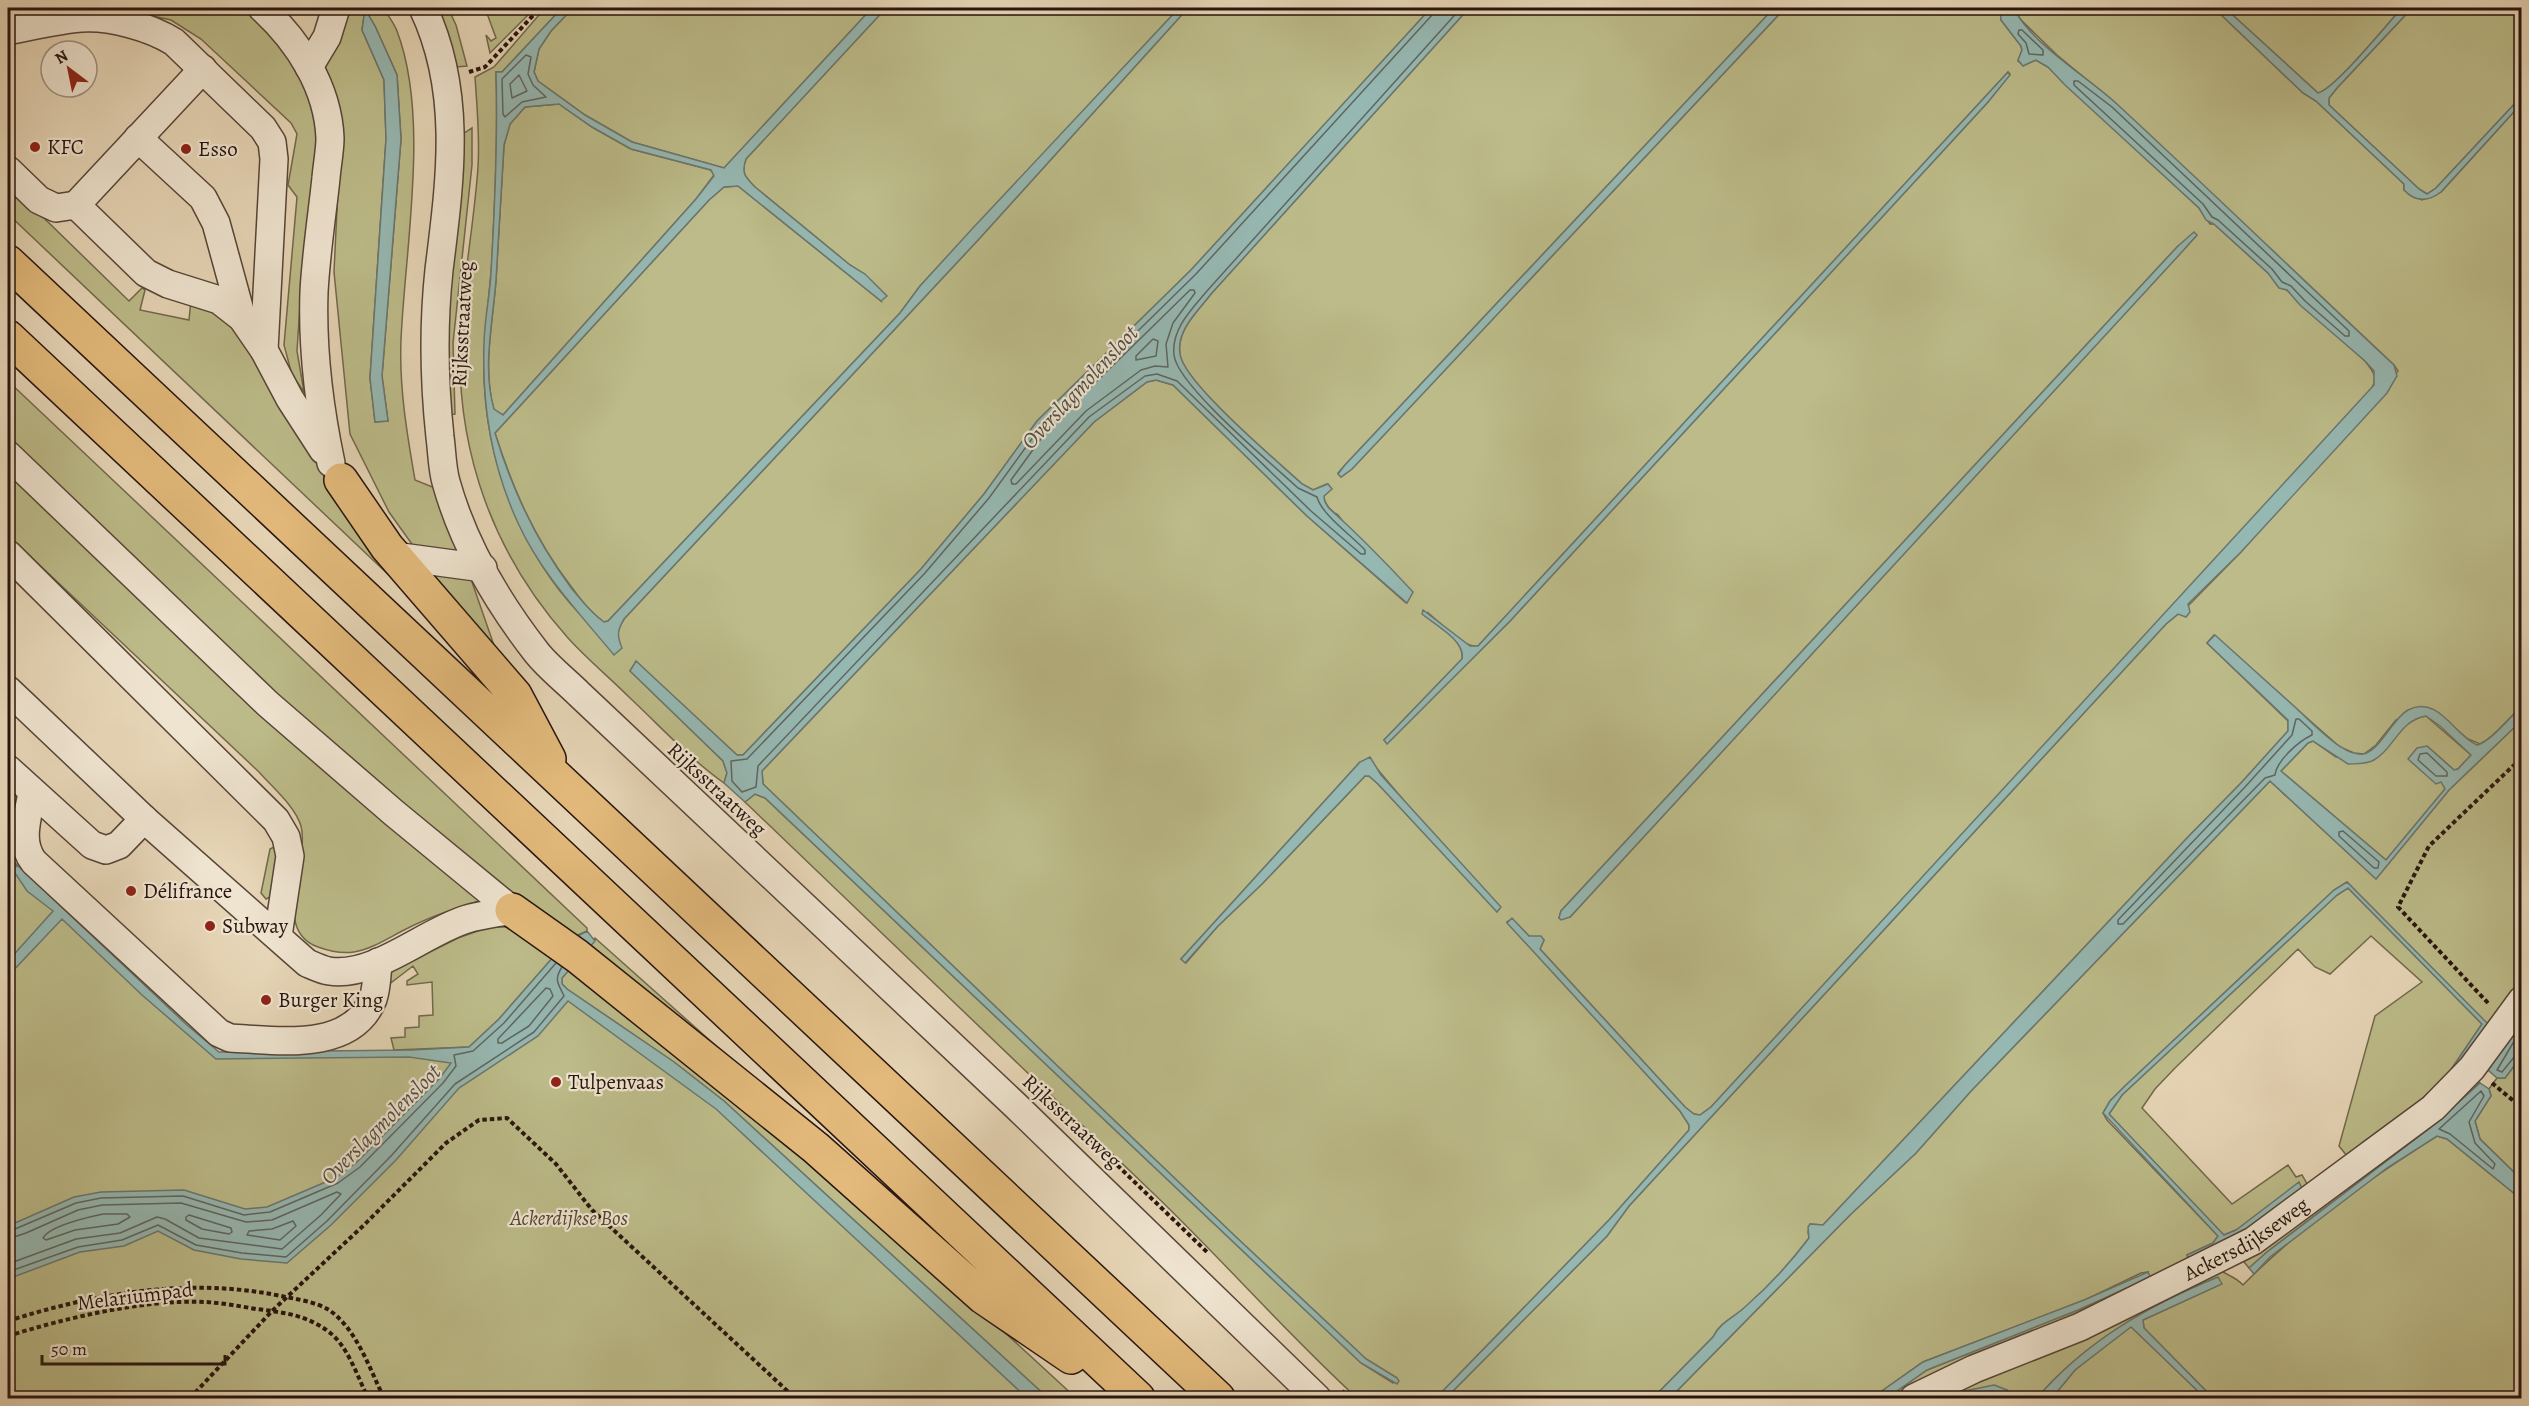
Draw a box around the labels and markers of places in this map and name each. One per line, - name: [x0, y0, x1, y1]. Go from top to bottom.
- place label: KFC: [47, 133, 84, 161]
- place label: Esso: [198, 135, 238, 163]
- marker: KFC: [28, 140, 42, 154]
- marker: Esso: [179, 142, 193, 156]
- place label: Délifrance: [143, 877, 232, 905]
- marker: Délifrance: [124, 884, 138, 898]
- place label: Subway: [222, 912, 289, 940]
- marker: Subway: [203, 919, 217, 933]
- place label: Burger King: [278, 986, 384, 1014]
- marker: Burger King: [259, 993, 273, 1007]
- place label: Tulpenvaas: [568, 1068, 664, 1096]
- marker: Tulpenvaas: [549, 1075, 563, 1089]

